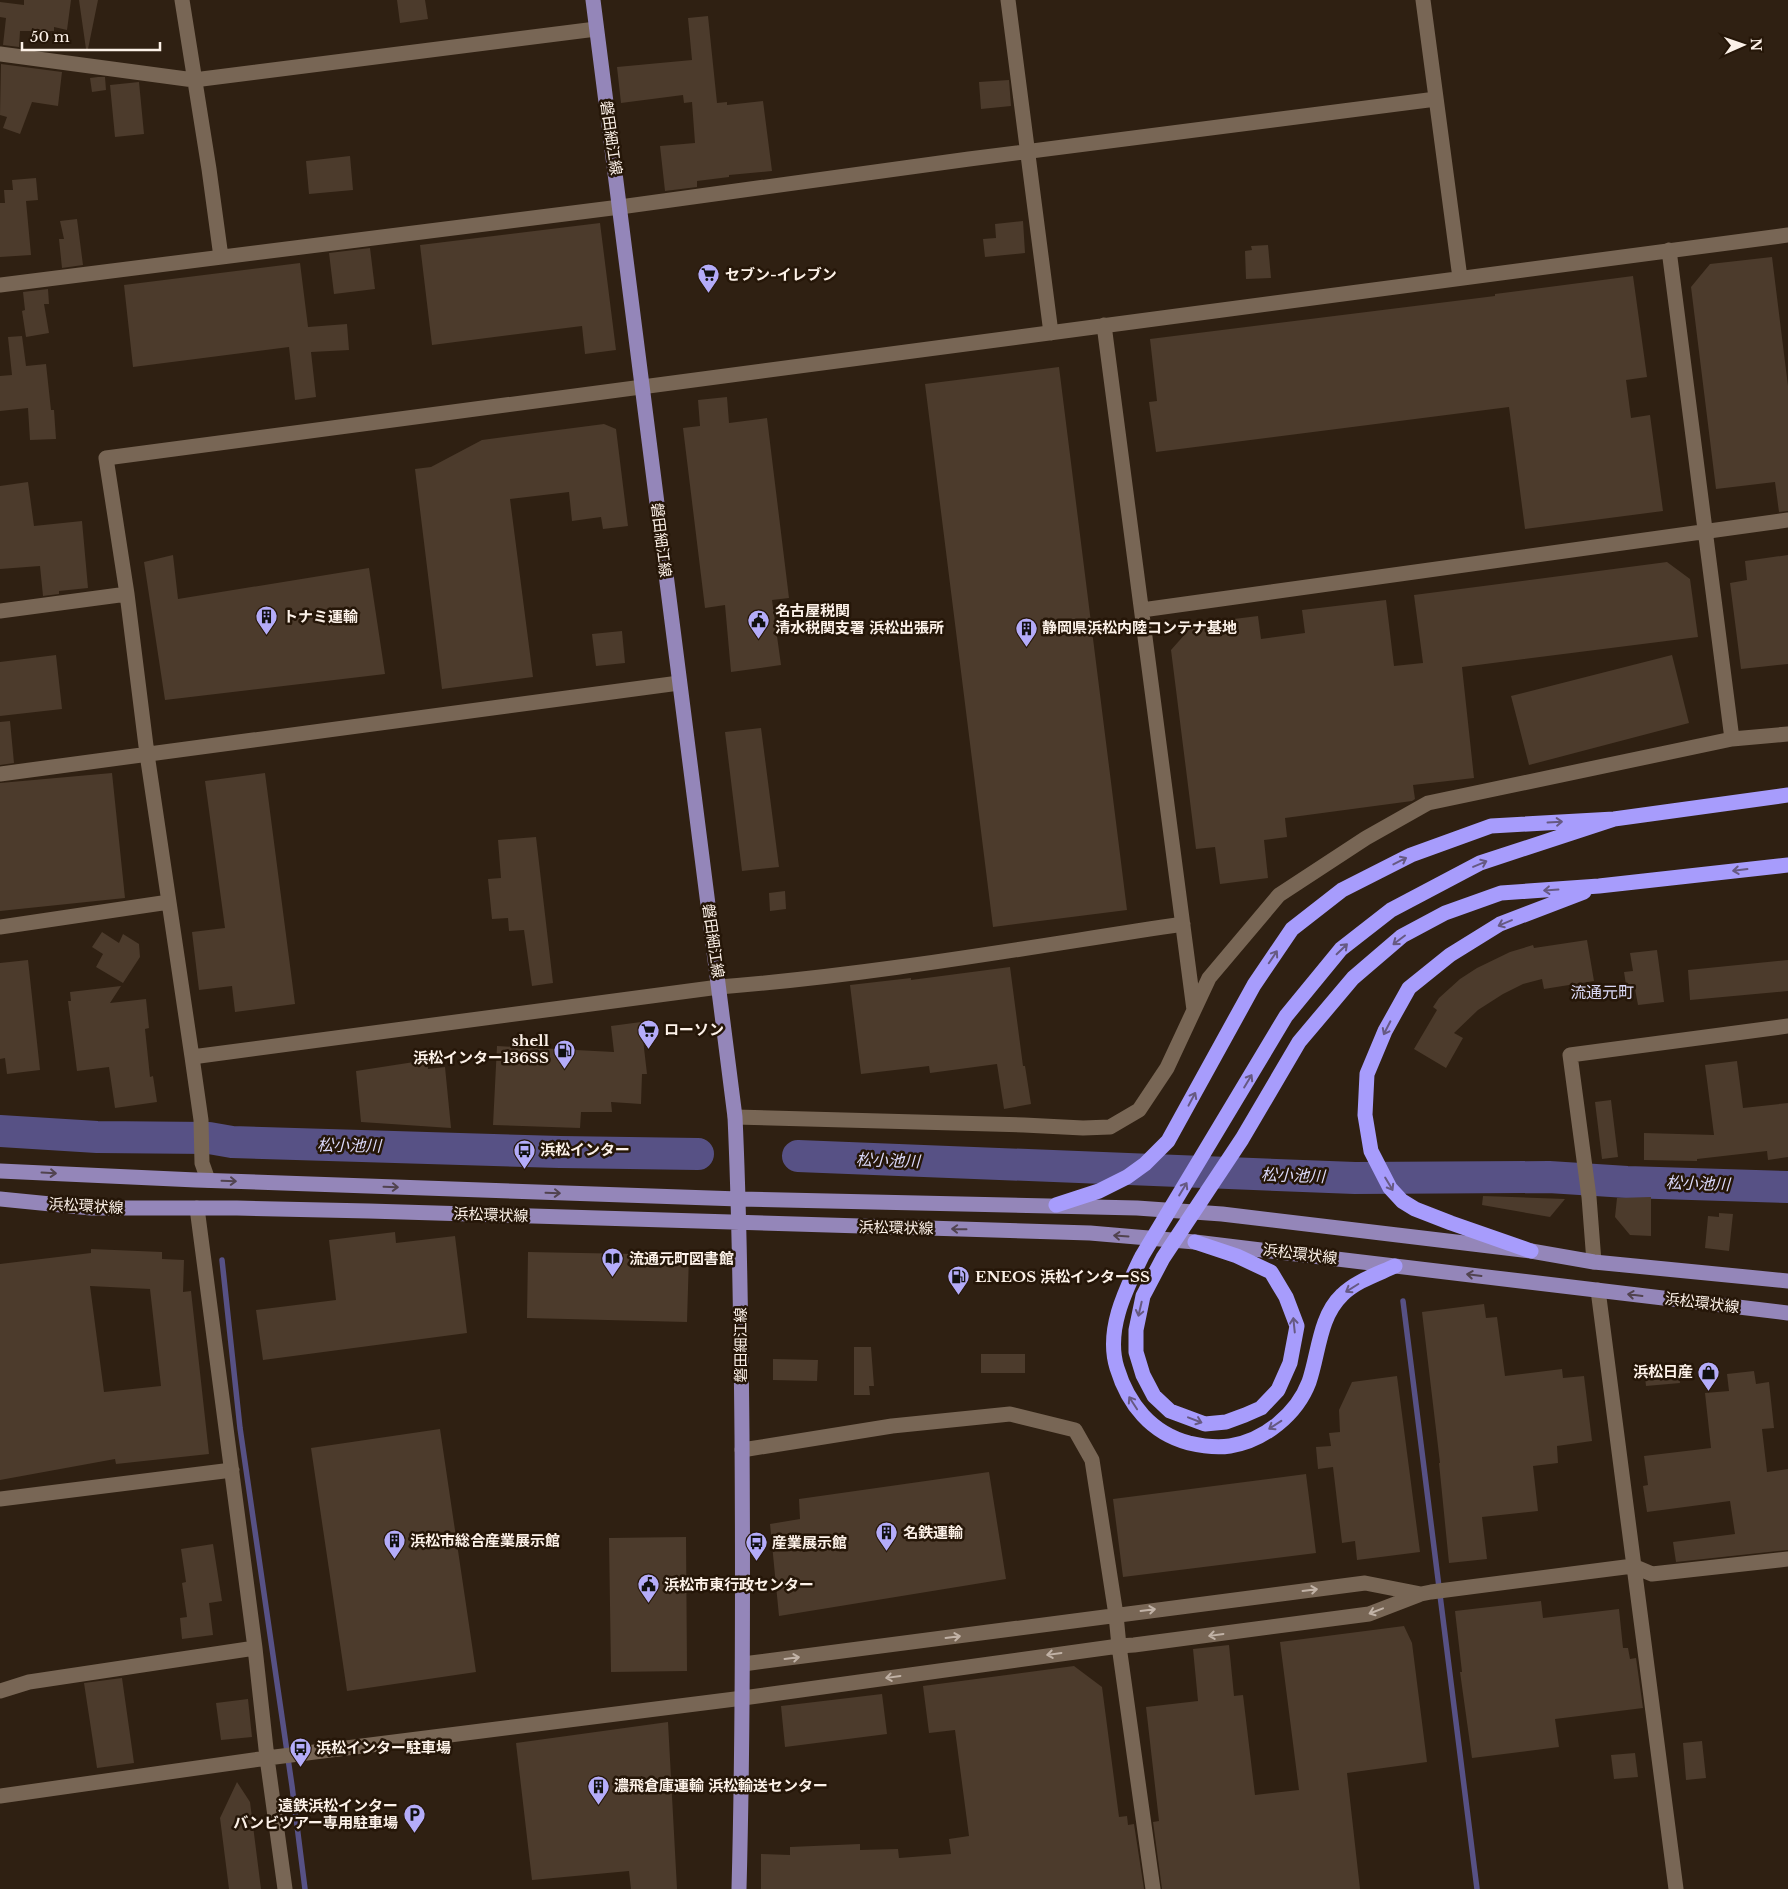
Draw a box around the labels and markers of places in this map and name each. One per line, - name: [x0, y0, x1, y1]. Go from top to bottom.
- supermarket icon: セブン-イレブン: [697, 263, 721, 294]
- place label: セブン-イレブン: [725, 265, 837, 284]
- place label: 名古屋税関 清水税関支署 浜松出張所: [775, 601, 944, 637]
- building icon: トナミ運輸: [255, 605, 279, 636]
- place label: トナミ運輸: [283, 607, 358, 626]
- public building icon: 名古屋税関 清水税関支署 浜松出張所: [747, 608, 771, 639]
- building icon: 静岡県浜松内陸コンテナ基地: [1014, 616, 1038, 647]
- place label: 静岡県浜松内陸コンテナ基地: [1042, 618, 1237, 637]
- supermarket icon: ローソン: [636, 1018, 660, 1049]
- place label: ローソン: [664, 1020, 724, 1039]
- place label: shell 浜松インター136SS: [413, 1031, 550, 1067]
- fuel station icon: shell 浜松インター136SS: [553, 1038, 577, 1069]
- bus stop icon: 浜松インター: [512, 1138, 536, 1169]
- place label: 浜松インター: [540, 1140, 630, 1159]
- library icon: 流通元町図書館: [601, 1247, 625, 1278]
- place label: 流通元町図書館: [629, 1249, 734, 1268]
- fuel station icon: ENEOS 浜松インターSS: [947, 1265, 971, 1296]
- place label: ENEOS 浜松インターSS: [975, 1267, 1150, 1286]
- shop icon: 浜松日産: [1697, 1360, 1721, 1391]
- place label: 浜松日産: [1633, 1362, 1693, 1381]
- building icon: 名鉄運輸: [875, 1521, 899, 1552]
- place label: 名鉄運輸: [903, 1523, 963, 1542]
- building icon: 浜松市総合産業展示館: [382, 1529, 406, 1560]
- place label: 浜松市総合産業展示館: [410, 1531, 560, 1550]
- bus stop icon: 産業展示館: [744, 1531, 768, 1562]
- place label: 産業展示館: [772, 1533, 847, 1552]
- public building icon: 浜松市東行政センター: [636, 1573, 660, 1604]
- place label: 浜松市東行政センター: [664, 1575, 814, 1594]
- bus stop icon: 浜松インター駐車場: [288, 1736, 312, 1767]
- place label: 浜松インター駐車場: [316, 1738, 451, 1757]
- building icon: 濃飛倉庫運輸 浜松輸送センター: [586, 1774, 610, 1805]
- place label: 濃飛倉庫運輸 浜松輸送センター: [614, 1776, 828, 1795]
- place label: 遠鉄浜松インター バンビツアー専用駐車場: [233, 1796, 398, 1832]
- parking icon: 遠鉄浜松インター バンビツアー専用駐車場: [402, 1803, 426, 1834]

